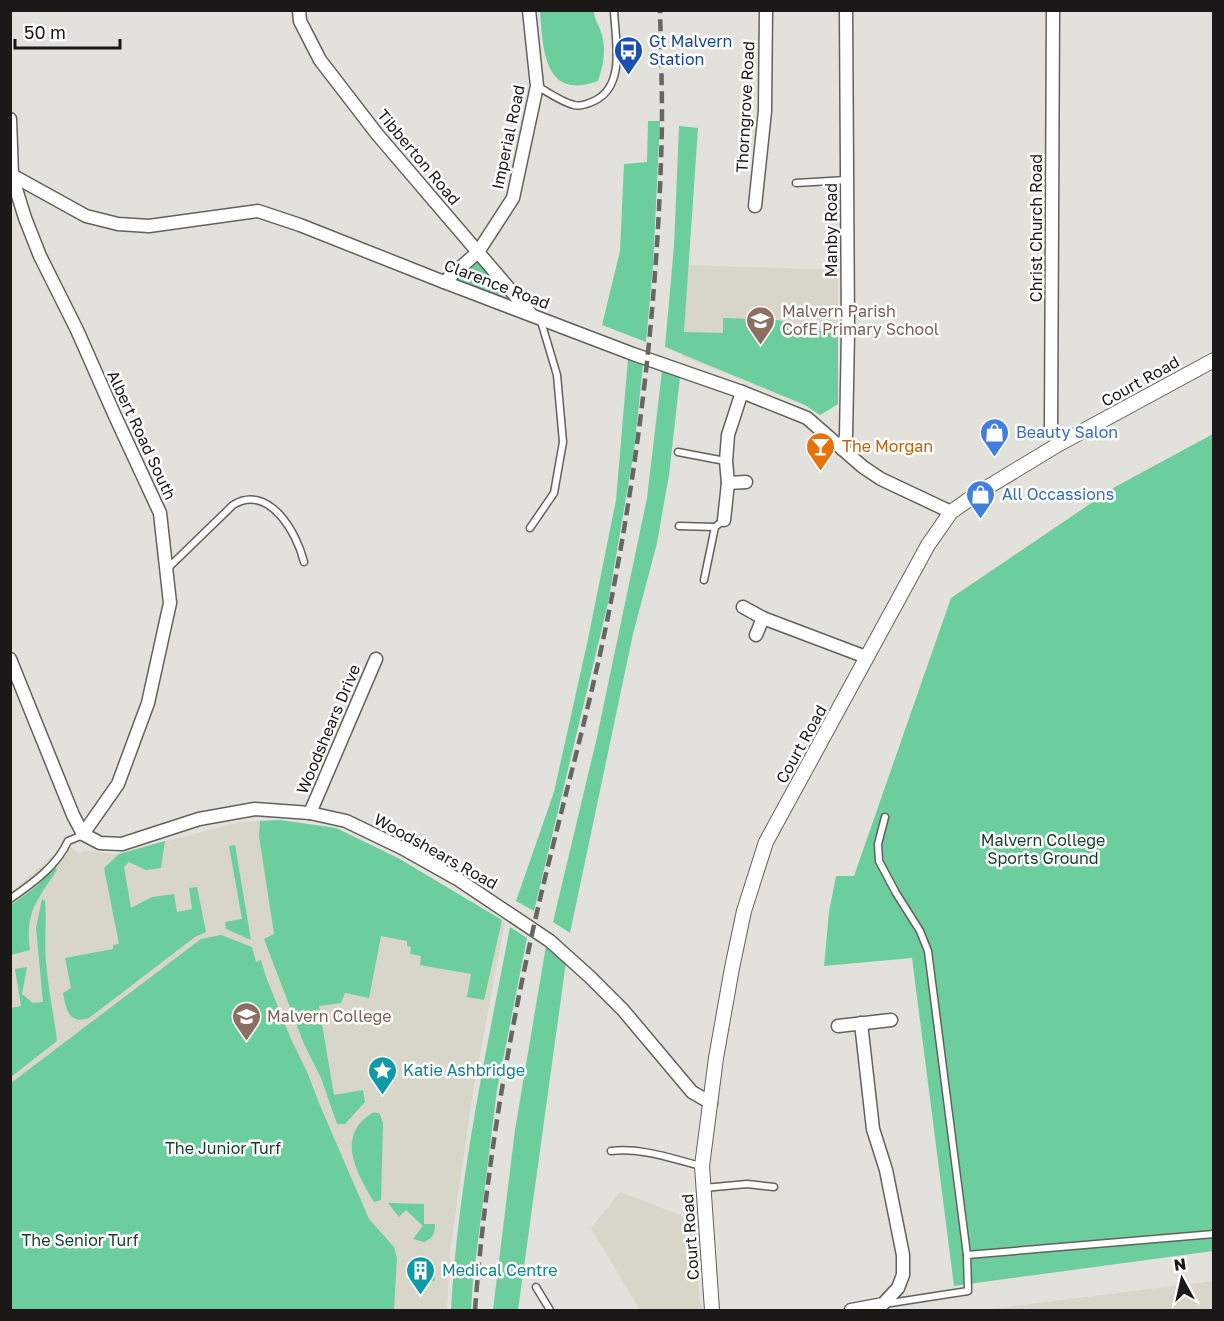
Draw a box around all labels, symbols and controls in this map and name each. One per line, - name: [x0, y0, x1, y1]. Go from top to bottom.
- scale bar: [15, 12, 120, 50]
- text: 50 m: [24, 21, 66, 43]
- place label: Gt Malvern Station: [649, 31, 732, 69]
- bus stop icon: Gt Malvern Station: [612, 34, 644, 76]
- street label: Thorngrove Road: [732, 41, 758, 173]
- street label: Imperial Road: [487, 83, 529, 191]
- street label: Tibberton Road: [373, 105, 465, 209]
- street label: Christ Church Road: [1026, 154, 1046, 302]
- street label: Manby Road: [821, 183, 841, 277]
- street label: Clarence Road: [441, 255, 553, 313]
- place label: Malvern Parish CofE Primary School: [782, 301, 939, 339]
- school or university icon: Malvern Parish CofE Primary School: [745, 304, 777, 346]
- street label: Court Road: [1097, 351, 1183, 411]
- street label: Albert Road South: [103, 367, 181, 503]
- shop icon: Beauty Salon: [979, 416, 1011, 458]
- place label: Beauty Salon: [1016, 422, 1118, 442]
- bar icon: The Morgan: [805, 430, 837, 472]
- place label: The Morgan: [842, 436, 933, 456]
- shop icon: All Occassions: [965, 478, 997, 520]
- place label: All Occassions: [1002, 484, 1114, 504]
- street label: Woodshears Drive: [292, 661, 364, 797]
- street label: Court Road: [771, 701, 831, 787]
- street label: Woodshears Road: [371, 809, 501, 893]
- park label: Malvern College Sports Ground: [981, 830, 1105, 868]
- school or university icon: Malvern College: [230, 1000, 262, 1042]
- place label: Malvern College: [267, 1006, 392, 1026]
- place icon: Katie Ashbridge: [366, 1054, 398, 1096]
- place label: Katie Ashbridge: [403, 1060, 525, 1080]
- park label: The Junior Turf: [165, 1138, 281, 1158]
- street label: Court Road: [677, 1193, 703, 1281]
- park label: The Senior Turf: [21, 1230, 139, 1250]
- north arrow: [1152, 1249, 1212, 1309]
- text: N: [1172, 1253, 1187, 1275]
- building icon: Medical Centre: [405, 1254, 437, 1296]
- place label: Medical Centre: [442, 1260, 558, 1280]

